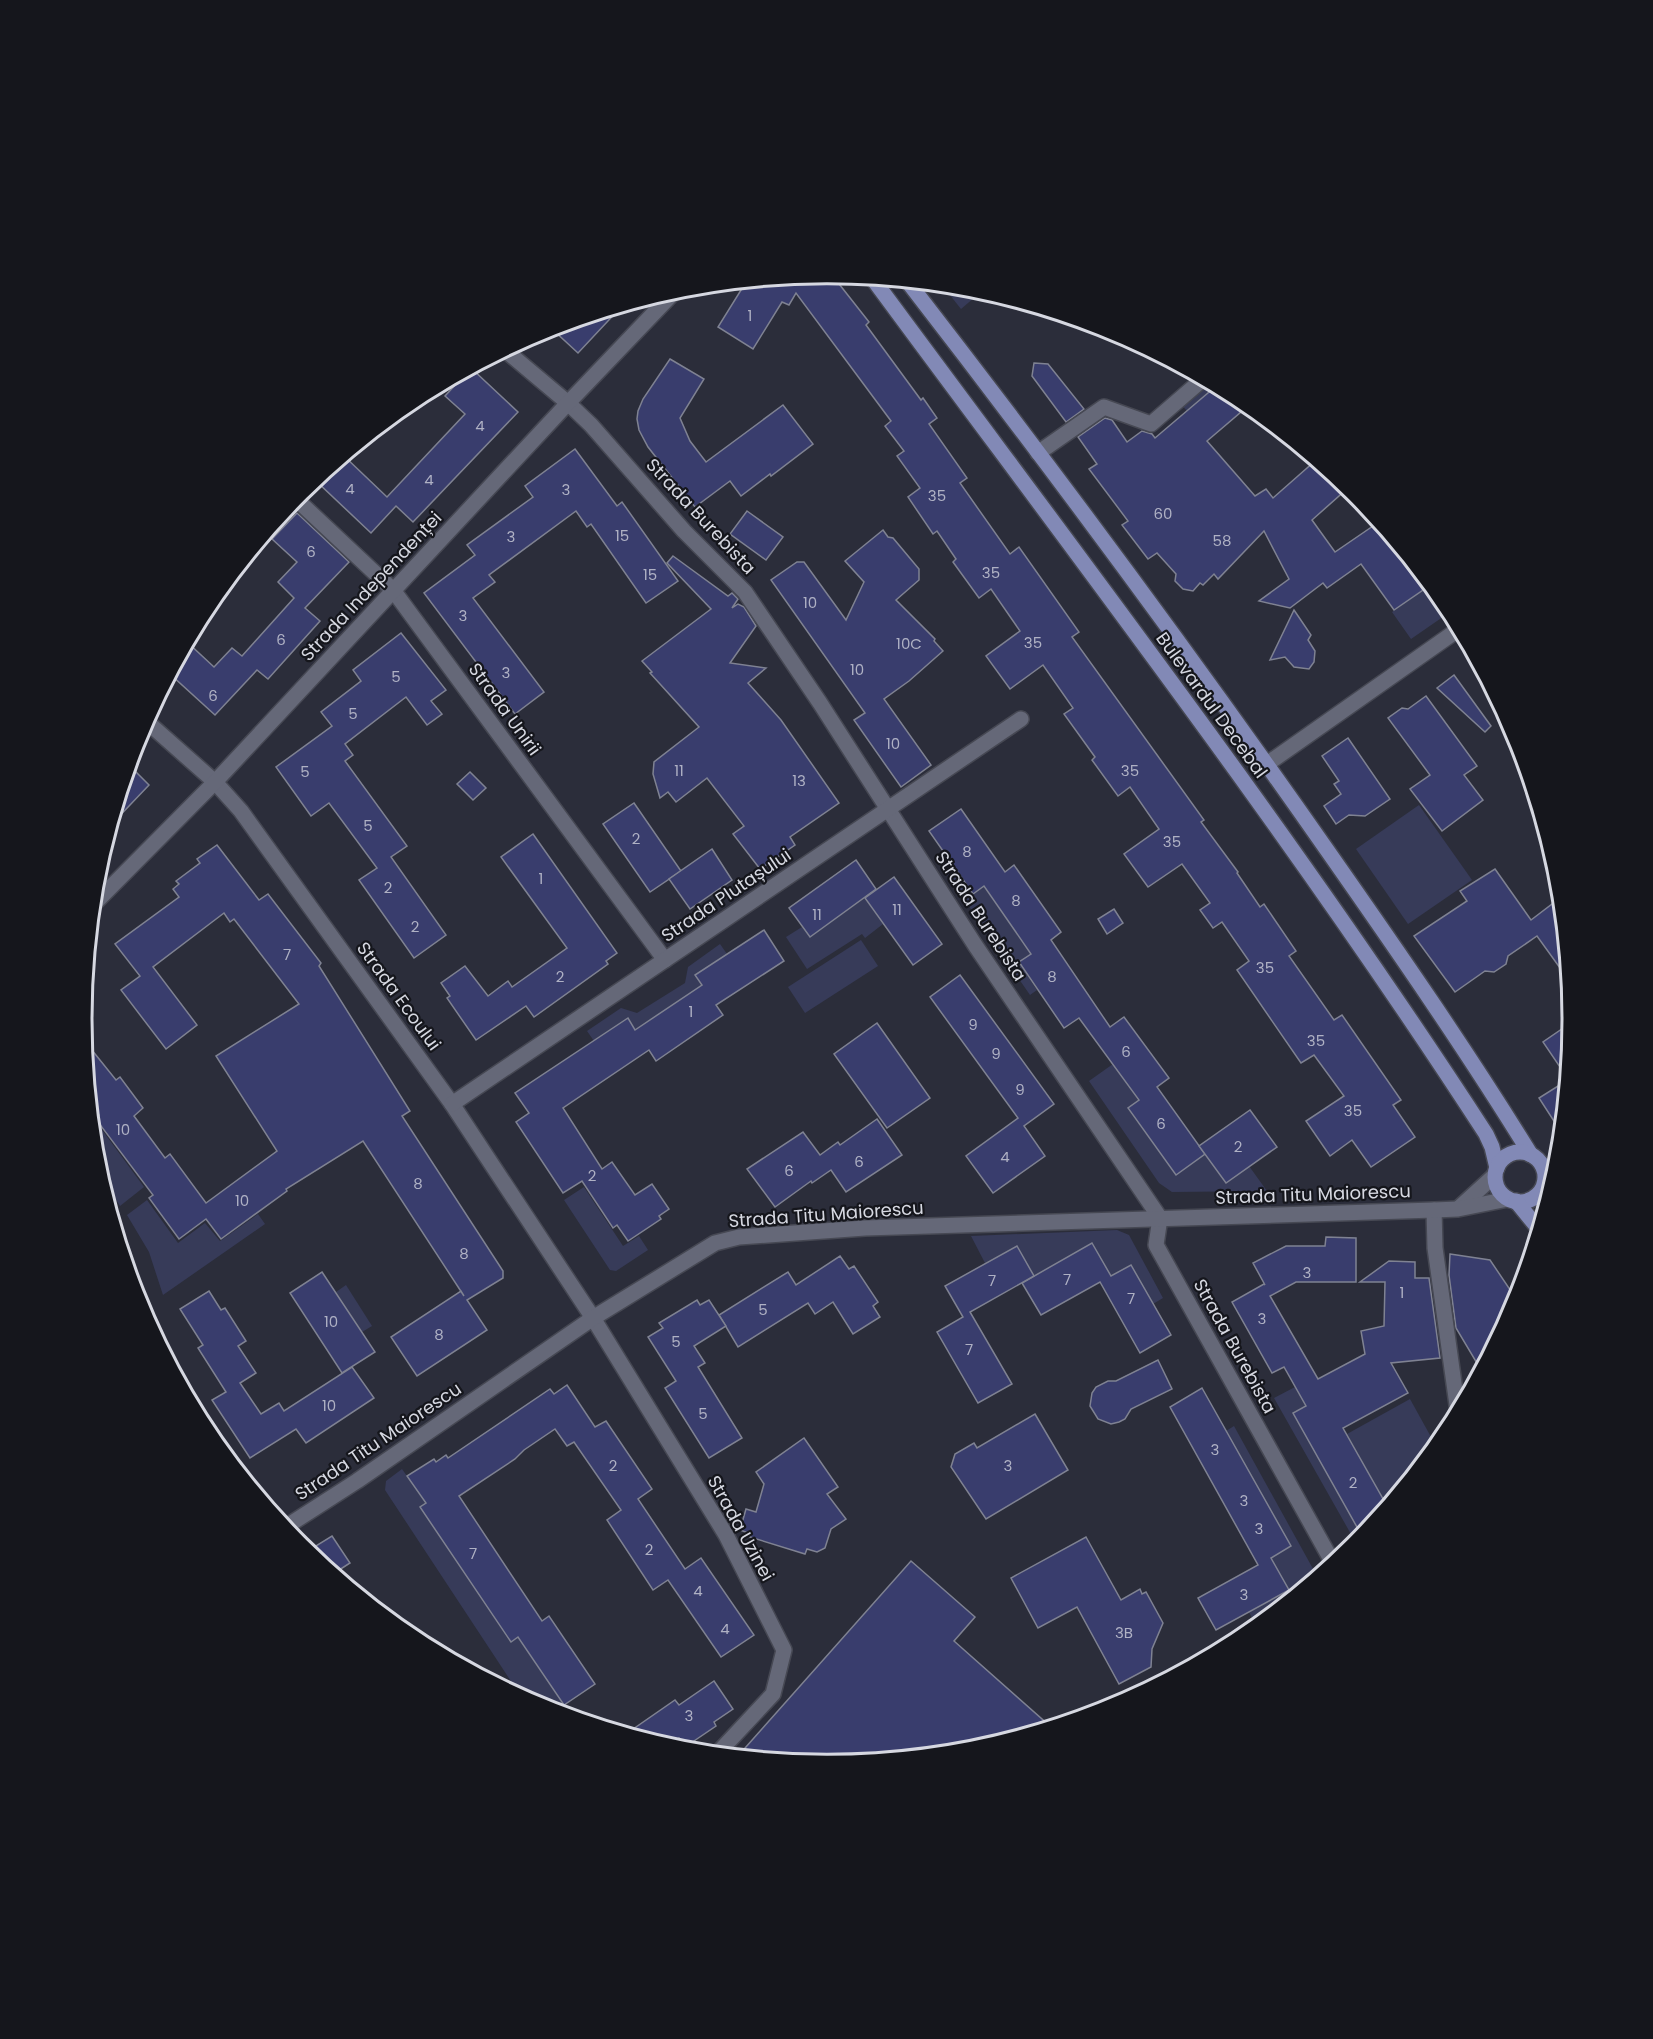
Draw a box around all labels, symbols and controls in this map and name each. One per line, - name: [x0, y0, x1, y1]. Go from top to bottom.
- house number: 1: [748, 305, 752, 326]
- house number: 4: [475, 415, 485, 436]
- street label: Strada Burebista: [641, 453, 761, 579]
- house number: 4: [424, 469, 434, 490]
- house number: 4: [345, 478, 355, 499]
- house number: 3: [562, 479, 570, 500]
- house number: 35: [928, 485, 946, 506]
- house number: 60: [1154, 503, 1172, 524]
- street label: Strada Independenței: [295, 506, 447, 666]
- house number: 15: [615, 525, 629, 546]
- house number: 3: [507, 526, 515, 547]
- house number: 58: [1213, 530, 1231, 551]
- house number: 6: [306, 541, 316, 562]
- house number: 35: [982, 562, 1000, 583]
- house number: 15: [643, 564, 657, 585]
- house number: 10: [803, 592, 817, 613]
- house number: 3: [459, 605, 467, 626]
- street label: Bulevardul Decebal: [1151, 627, 1273, 783]
- house number: 6: [276, 629, 286, 650]
- house number: 35: [1024, 632, 1042, 653]
- house number: 10C: [896, 633, 922, 654]
- street label: Strada Unirii: [463, 658, 547, 760]
- house number: 10: [850, 659, 864, 680]
- house number: 3: [502, 662, 510, 683]
- house number: 5: [391, 666, 401, 687]
- house number: 6: [208, 685, 218, 706]
- house number: 5: [348, 703, 358, 724]
- house number: 10: [886, 733, 900, 754]
- house number: 11: [674, 760, 684, 781]
- house number: 35: [1121, 760, 1139, 781]
- house number: 5: [300, 761, 310, 782]
- house number: 13: [792, 770, 806, 791]
- house number: 5: [363, 815, 373, 836]
- house number: 2: [632, 828, 640, 849]
- house number: 35: [1163, 831, 1181, 852]
- house number: 8: [962, 841, 972, 862]
- street label: Strada Plutașului: [656, 842, 796, 948]
- street label: Strada Burebista: [930, 846, 1032, 986]
- house number: 1: [539, 868, 543, 889]
- house number: 2: [384, 877, 392, 898]
- house number: 8: [1011, 890, 1021, 911]
- house number: 11: [892, 899, 902, 920]
- house number: 11: [812, 904, 822, 925]
- house number: 2: [411, 916, 419, 937]
- street label: Strada Ecoului: [351, 937, 447, 1055]
- house number: 7: [283, 944, 291, 965]
- house number: 35: [1256, 957, 1274, 978]
- house number: 2: [556, 966, 564, 987]
- house number: 8: [1047, 966, 1057, 987]
- house number: 1: [689, 1001, 693, 1022]
- house number: 9: [968, 1014, 978, 1035]
- house number: 35: [1307, 1030, 1325, 1051]
- house number: 6: [1121, 1041, 1131, 1062]
- house number: 9: [991, 1043, 1001, 1064]
- house number: 9: [1015, 1079, 1025, 1100]
- house number: 35: [1344, 1100, 1362, 1121]
- house number: 6: [1156, 1113, 1166, 1134]
- house number: 10: [116, 1119, 130, 1140]
- house number: 2: [1234, 1136, 1242, 1157]
- house number: 4: [1000, 1146, 1010, 1167]
- house number: 6: [854, 1151, 864, 1172]
- house number: 6: [784, 1160, 794, 1181]
- house number: 2: [588, 1165, 596, 1186]
- house number: 8: [413, 1173, 423, 1194]
- street label: Strada Titu Maiorescu: [1215, 1178, 1411, 1210]
- house number: 10: [235, 1190, 249, 1211]
- street label: Strada Titu Maiorescu: [728, 1195, 924, 1233]
- house number: 8: [459, 1243, 469, 1264]
- house number: 3: [1303, 1262, 1311, 1283]
- house number: 7: [1063, 1269, 1071, 1290]
- house number: 7: [988, 1270, 996, 1291]
- street label: Strada Burebista: [1188, 1274, 1282, 1418]
- house number: 1: [1400, 1282, 1404, 1303]
- house number: 7: [1127, 1288, 1135, 1309]
- house number: 5: [758, 1299, 768, 1320]
- house number: 3: [1258, 1308, 1266, 1329]
- house number: 10: [324, 1311, 338, 1332]
- house number: 8: [434, 1324, 444, 1345]
- house number: 5: [671, 1331, 681, 1352]
- house number: 7: [965, 1339, 973, 1360]
- street label: Strada Titu Maiorescu: [290, 1376, 466, 1506]
- house number: 10: [322, 1395, 336, 1416]
- house number: 5: [698, 1403, 708, 1424]
- house number: 3: [1211, 1439, 1219, 1460]
- house number: 2: [609, 1455, 617, 1476]
- house number: 3: [1004, 1455, 1012, 1476]
- street label: Strada Uzinei: [702, 1471, 780, 1585]
- house number: 2: [1349, 1472, 1357, 1493]
- house number: 3: [1240, 1490, 1248, 1511]
- house number: 3: [1255, 1518, 1263, 1539]
- house number: 2: [645, 1539, 653, 1560]
- house number: 7: [469, 1543, 477, 1564]
- house number: 4: [693, 1580, 703, 1601]
- house number: 3: [1240, 1584, 1248, 1605]
- house number: 4: [720, 1618, 730, 1639]
- house number: 3B: [1115, 1622, 1133, 1643]
- house number: 3: [685, 1705, 693, 1726]

